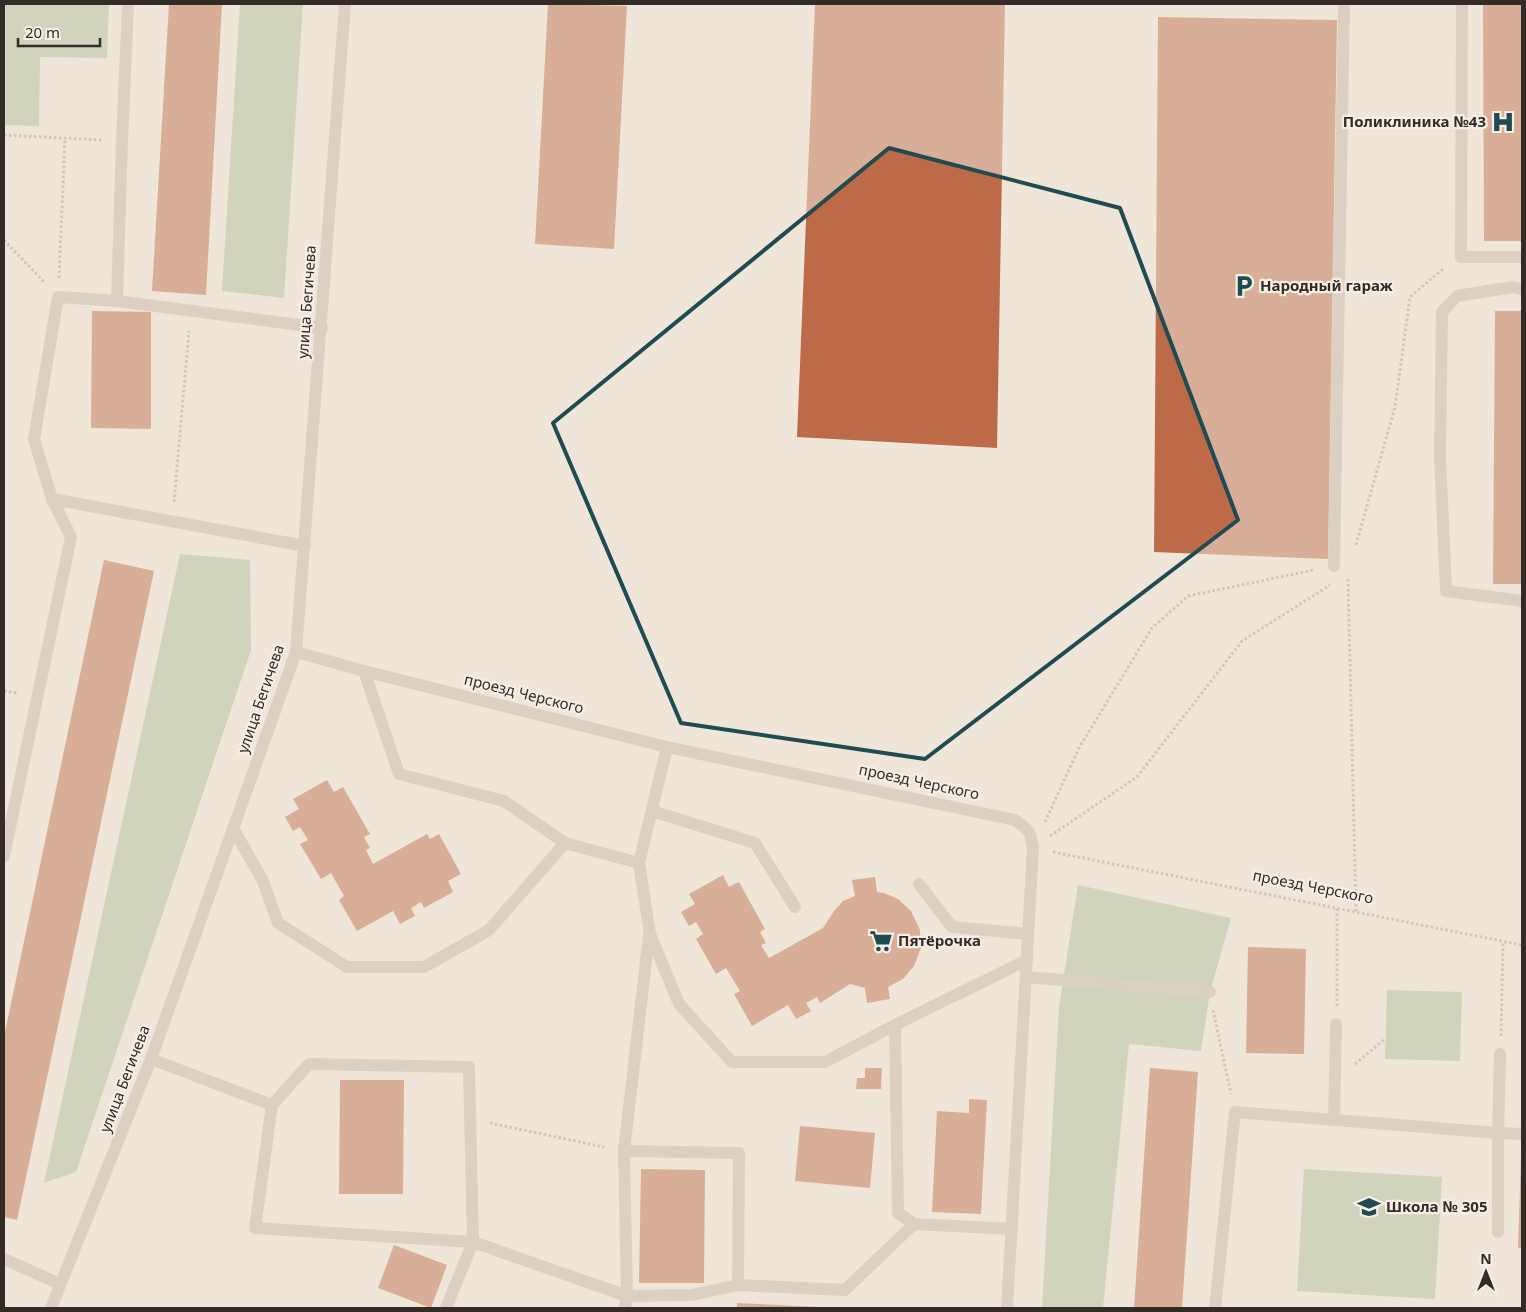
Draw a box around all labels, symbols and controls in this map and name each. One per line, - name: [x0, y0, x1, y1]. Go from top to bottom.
- scale bar: [18, 15, 100, 47]
- text: 20 m: [25, 22, 60, 42]
- hospital icon: Поликлиника №43: [1490, 109, 1516, 135]
- place label: Поликлиника №43: [1343, 111, 1486, 131]
- street label: улица Бегичева: [292, 245, 320, 359]
- parking icon: Народный гараж: [1231, 273, 1257, 299]
- place label: Народный гараж: [1260, 275, 1393, 295]
- street label: улица Бегичева: [232, 642, 288, 756]
- street label: проезд Черского: [462, 669, 586, 718]
- street label: проезд Черского: [857, 759, 981, 804]
- street label: проезд Черского: [1251, 865, 1375, 908]
- supermarket icon: Пятёрочка: [868, 928, 894, 954]
- place label: Пятёрочка: [898, 930, 981, 950]
- street label: улица Бегичева: [94, 1022, 154, 1135]
- school or university icon: Школа № 305: [1356, 1194, 1382, 1220]
- place label: Школа № 305: [1386, 1196, 1488, 1216]
- north arrow: [1461, 1247, 1511, 1297]
- text: N: [1480, 1249, 1492, 1268]

